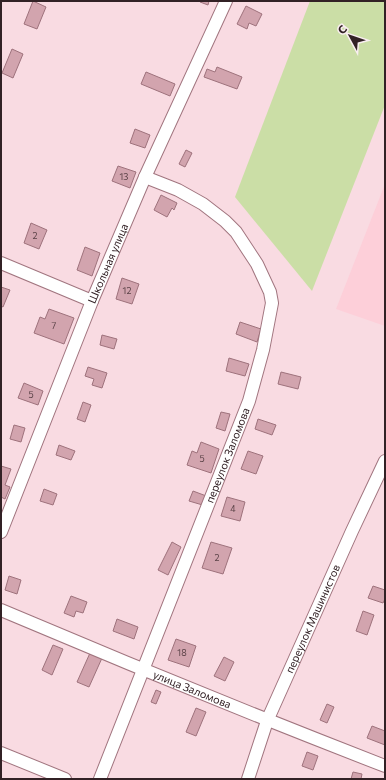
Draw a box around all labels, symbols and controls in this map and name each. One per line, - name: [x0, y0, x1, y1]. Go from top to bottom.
- north arrow: [330, 16, 370, 56]
- text: С: [335, 22, 350, 36]
- house number: 13: [120, 171, 128, 182]
- street label: Школьная улица: [85, 221, 130, 305]
- house number: 2: [33, 230, 38, 241]
- house number: 12: [123, 285, 131, 296]
- house number: 7: [52, 320, 57, 331]
- house number: 5: [28, 389, 34, 400]
- street label: переулок Заломова: [203, 406, 252, 505]
- house number: 5: [199, 453, 205, 464]
- house number: 4: [230, 503, 236, 514]
- house number: 2: [215, 552, 220, 563]
- street label: переулок Машинистов: [282, 562, 342, 675]
- house number: 18: [177, 647, 187, 658]
- street label: улица Заломова: [151, 667, 233, 711]

